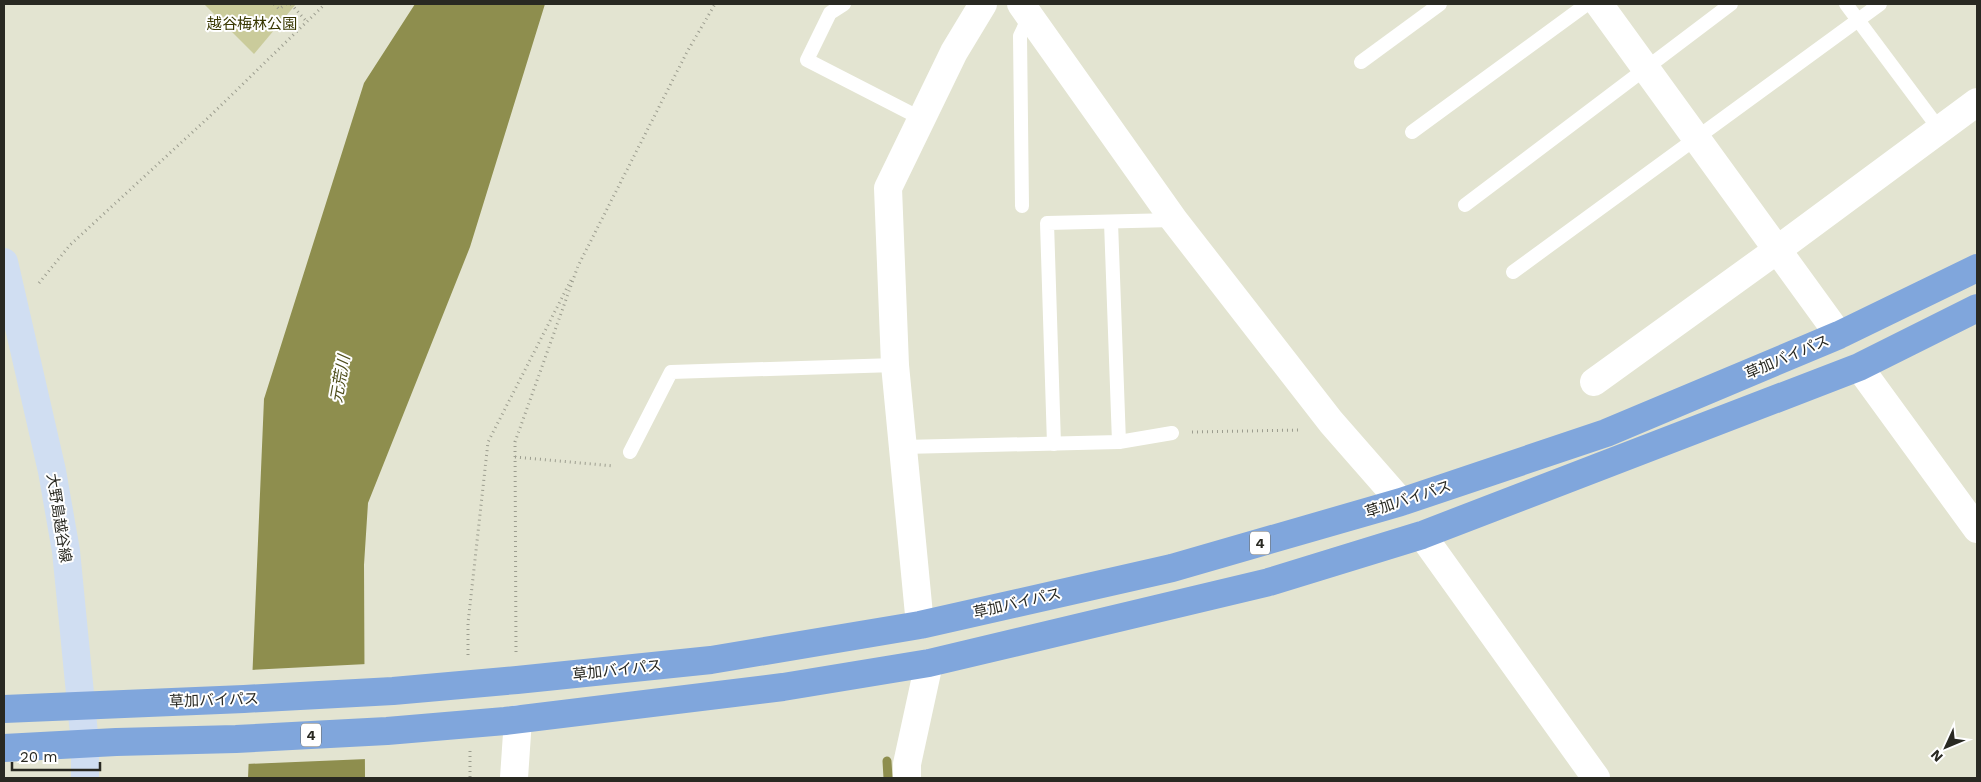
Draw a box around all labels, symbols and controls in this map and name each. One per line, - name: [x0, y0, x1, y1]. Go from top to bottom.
- park label: 越谷梅林公園: [206, 15, 297, 33]
- street label: 草加バイパス: [1742, 331, 1832, 383]
- water label: 元荒川: [326, 352, 354, 404]
- street label: 大野島越谷線: [43, 472, 75, 564]
- street label: 草加バイパス: [1363, 477, 1453, 521]
- road number: 4: [1250, 532, 1270, 554]
- street label: 草加バイパス: [971, 584, 1063, 622]
- street label: 草加バイパス: [571, 656, 663, 684]
- street label: 草加バイパス: [169, 689, 259, 711]
- north arrow: [1921, 722, 1971, 772]
- road number: 4: [301, 724, 321, 746]
- scale bar: [12, 740, 100, 772]
- text: N: [1927, 747, 1946, 765]
- text: 20 m: [20, 748, 58, 766]

